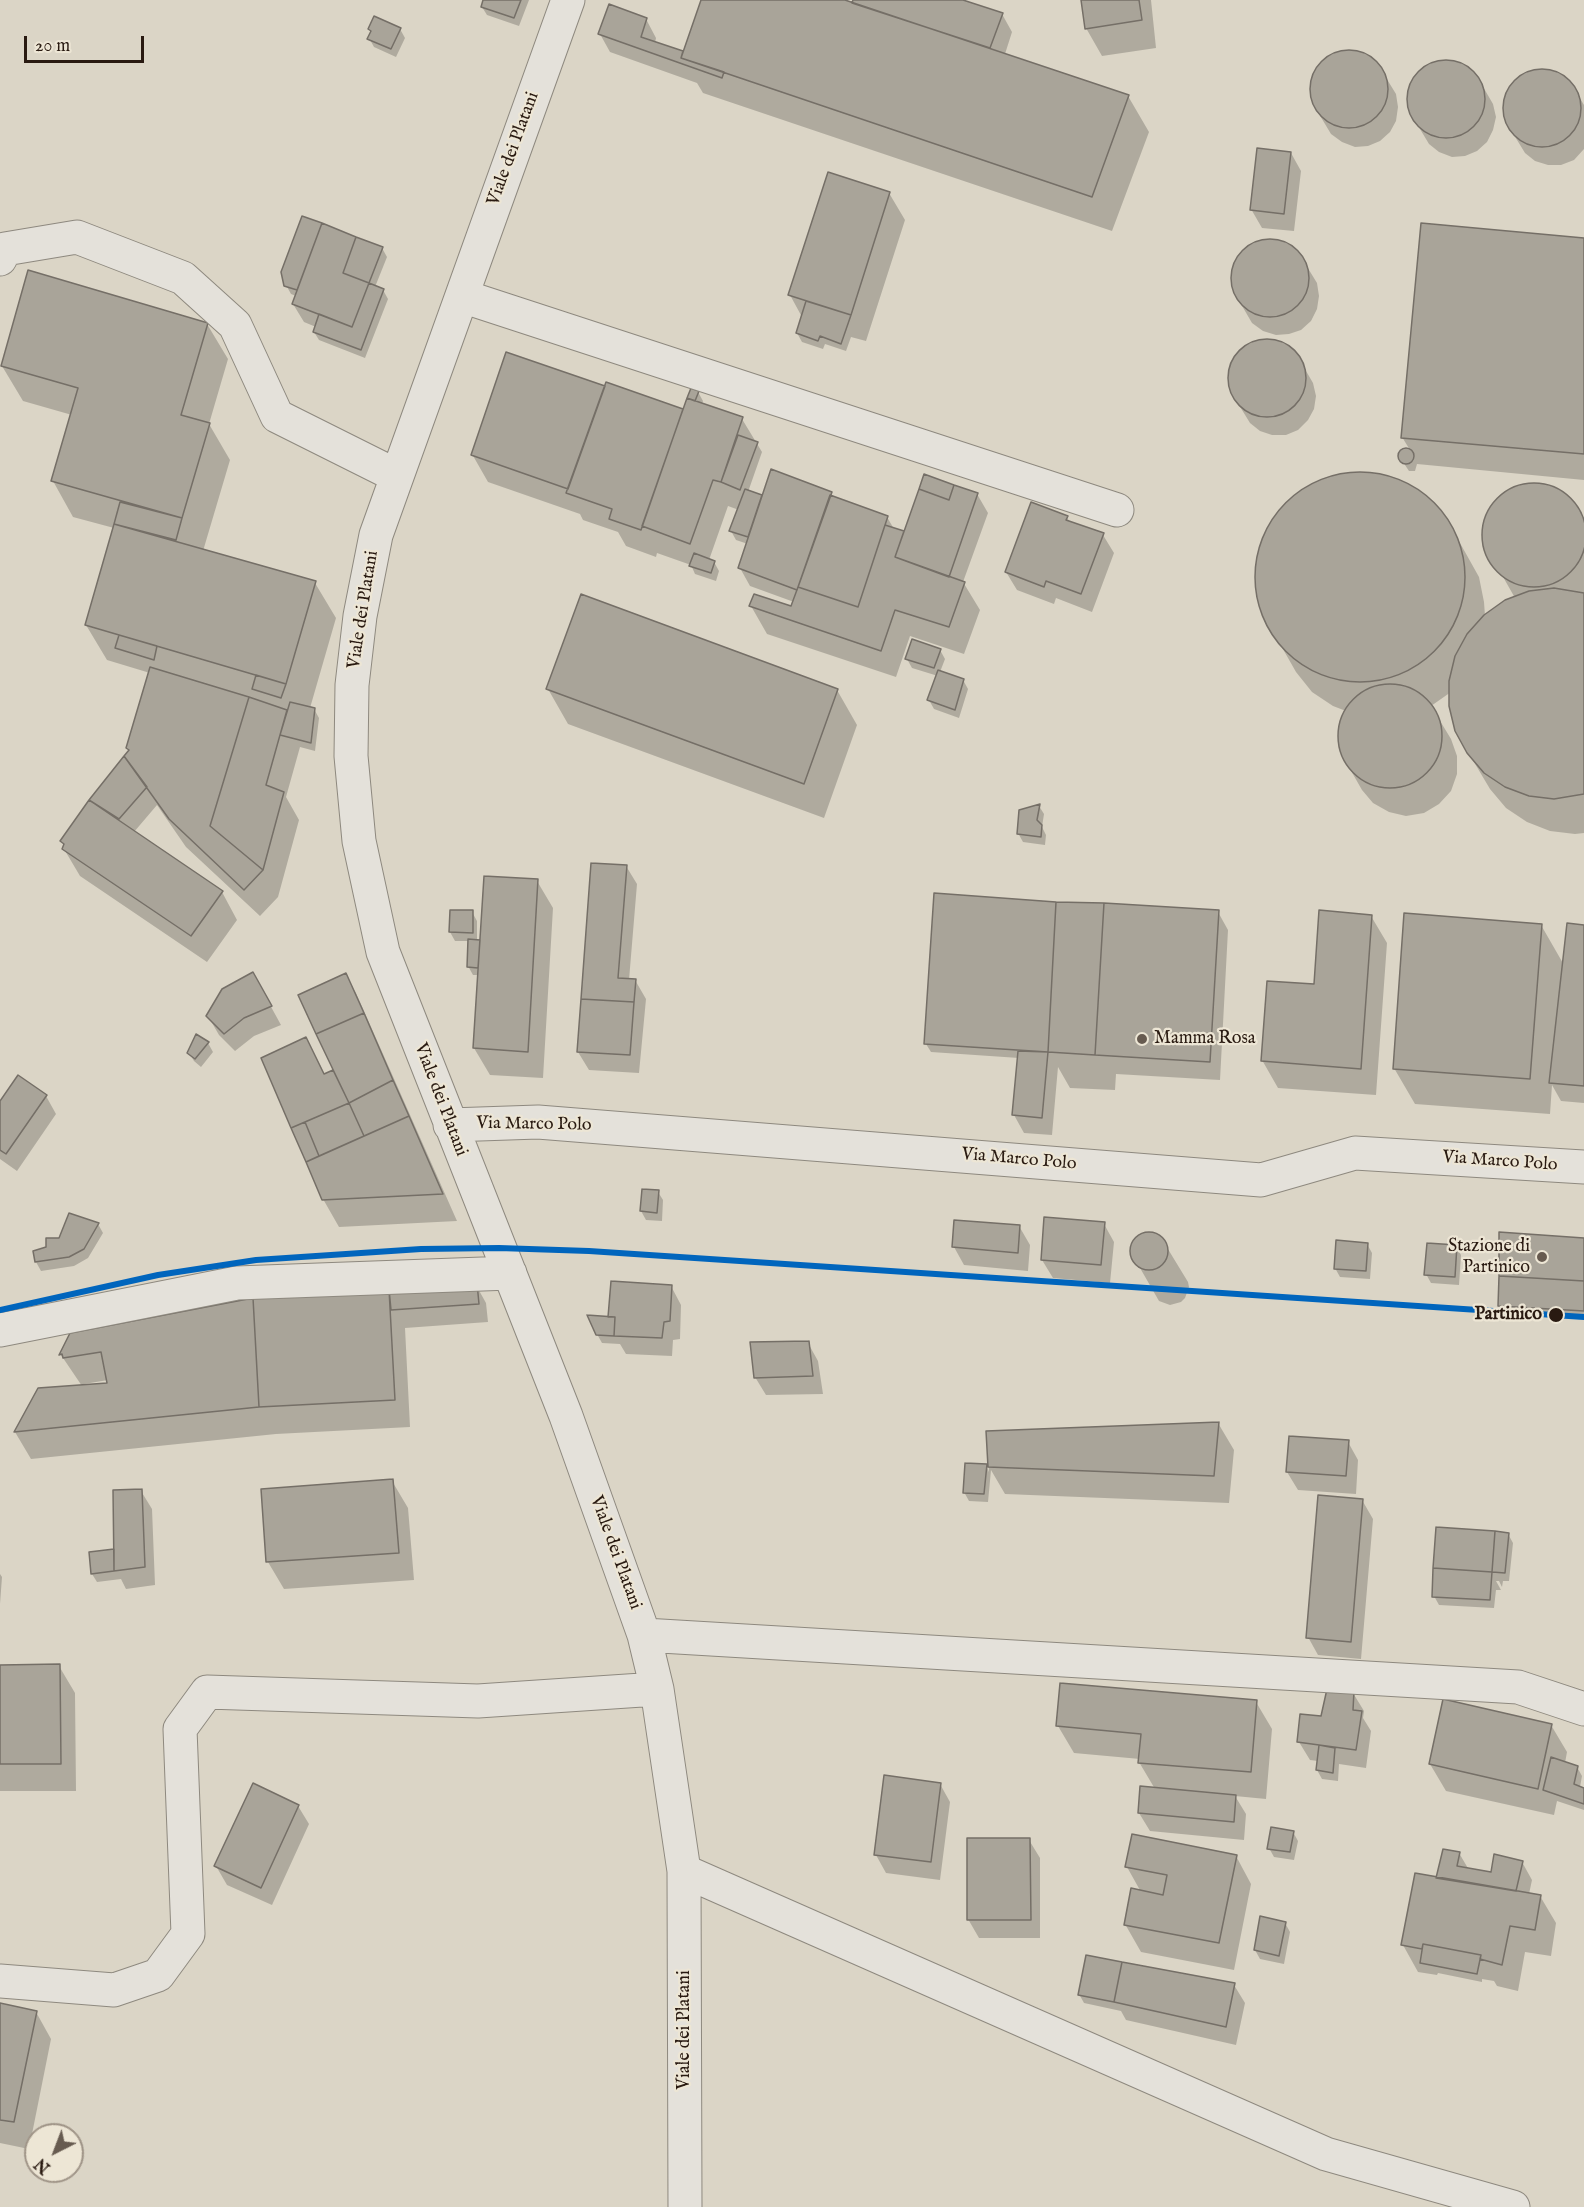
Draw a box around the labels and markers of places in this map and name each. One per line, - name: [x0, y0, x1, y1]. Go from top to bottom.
- place label: Mamma Rosa: [1154, 1028, 1256, 1050]
- marker: Mamma Rosa: [1135, 1032, 1149, 1046]
- place label: Stazione di Partinico: [1448, 1236, 1530, 1278]
- marker: Stazione di Partinico: [1535, 1250, 1549, 1264]
- place label: Partinico: [1475, 1304, 1542, 1326]
- marker: Partinico: [1547, 1306, 1565, 1324]

